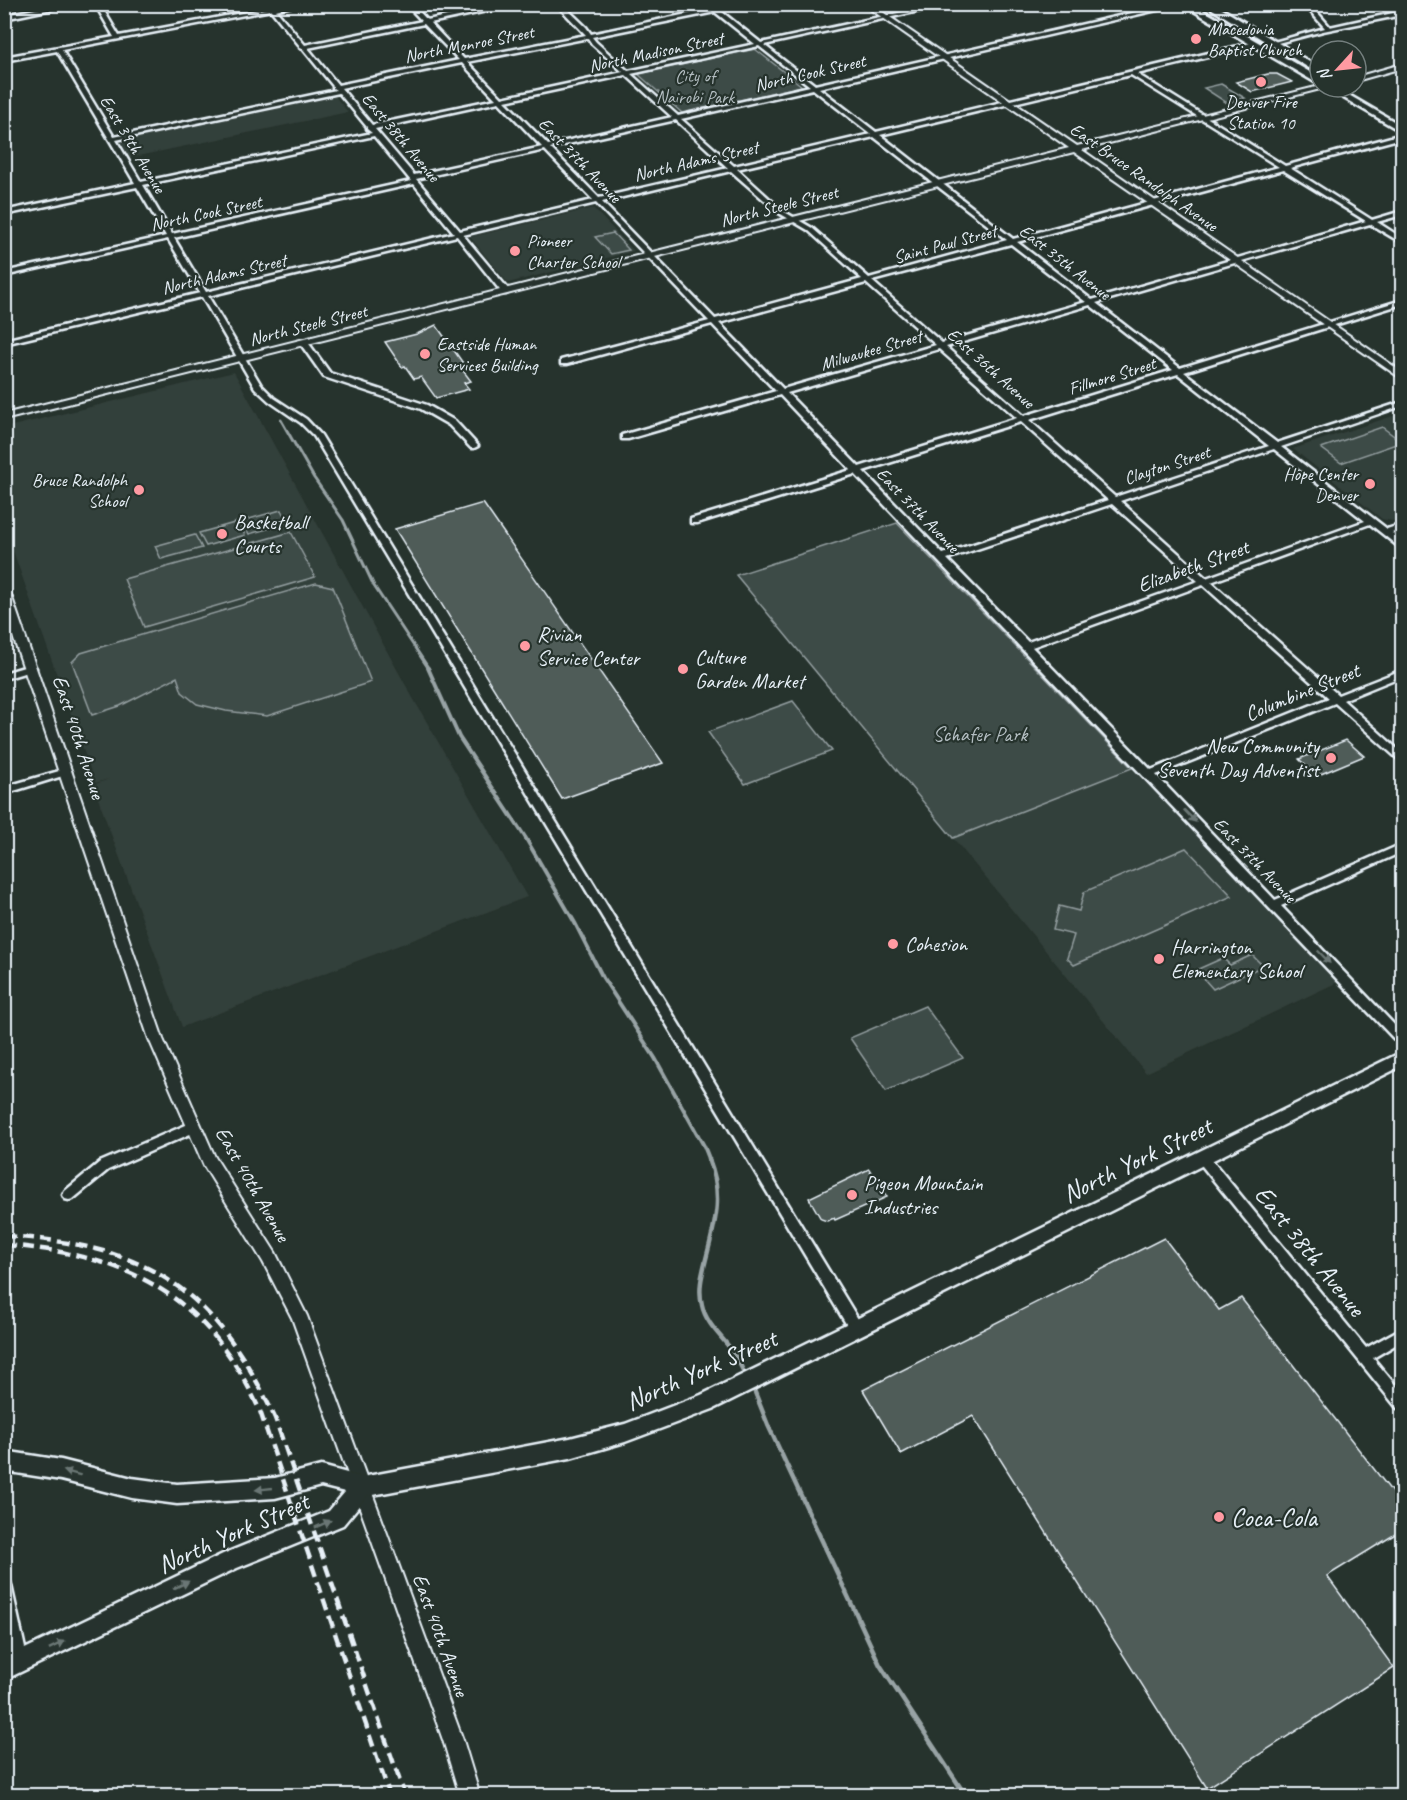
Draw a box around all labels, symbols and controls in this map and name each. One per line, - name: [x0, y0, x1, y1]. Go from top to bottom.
- place label: Macedonia Baptist Church: [1208, 18, 1303, 61]
- street label: North Monroe Street: [402, 20, 538, 67]
- street label: North Madison Street: [587, 26, 728, 77]
- marker: Macedonia Baptist Church: [1189, 32, 1203, 46]
- north arrow: [1308, 39, 1368, 99]
- street label: North Cook Street: [753, 49, 869, 96]
- text: N: [1313, 64, 1337, 84]
- park label: City of Nairobi Park: [656, 65, 735, 108]
- marker: Denver Fire Station 10: [1254, 75, 1268, 89]
- street label: East 38th Avenue: [357, 88, 446, 187]
- street label: East 39th Avenue: [95, 91, 171, 198]
- place label: Denver Fire Station 10: [1225, 91, 1298, 134]
- street label: East 37th Avenue: [534, 113, 627, 208]
- street label: East Bruce Randolph Avenue: [1066, 118, 1223, 237]
- street label: North Adams Street: [632, 135, 763, 186]
- street label: North Steele Street: [718, 180, 842, 231]
- street label: North Cook Street: [148, 190, 265, 235]
- street label: Saint Paul Street: [891, 219, 1002, 268]
- street label: East 35th Avenue: [1015, 219, 1116, 305]
- place label: Pioneer Charter School: [527, 230, 623, 273]
- marker: Pioneer Charter School: [508, 244, 522, 258]
- street label: North Adams Street: [160, 248, 291, 299]
- street label: North Steele Street: [247, 299, 371, 350]
- street label: East 36th Avenue: [943, 323, 1040, 414]
- street label: Milwaukee Street: [818, 324, 927, 375]
- place label: Eastside Human Services Building: [437, 333, 539, 376]
- marker: Eastside Human Services Building: [418, 347, 432, 361]
- street label: Fillmore Street: [1066, 352, 1160, 400]
- street label: Clayton Street: [1121, 440, 1215, 489]
- street label: East 37th Avenue: [872, 463, 965, 558]
- place label: Hope Center Denver: [1284, 463, 1361, 506]
- place label: Bruce Randolph School: [32, 469, 130, 512]
- marker: Hope Center Denver: [1363, 477, 1377, 491]
- marker: Bruce Randolph School: [132, 483, 146, 497]
- place label: Basketball Courts: [234, 509, 311, 559]
- marker: Basketball Courts: [215, 527, 229, 541]
- street label: Elizabeth Street: [1134, 533, 1254, 598]
- place label: Rivian Service Center: [537, 621, 641, 671]
- marker: Rivian Service Center: [518, 639, 532, 653]
- place label: Culture Garden Market: [695, 644, 807, 694]
- street label: Columbine Street: [1241, 656, 1365, 727]
- marker: Culture Garden Market: [676, 662, 690, 676]
- street label: East 40th Avenue: [47, 672, 112, 803]
- park label: Schafer Park: [933, 721, 1028, 747]
- place label: New Community Seventh Day Adventist: [1157, 733, 1321, 783]
- marker: New Community Seventh Day Adventist: [1324, 751, 1338, 765]
- one-way arrow: [1182, 809, 1196, 823]
- street label: East 37th Avenue: [1209, 813, 1302, 908]
- place label: Cohesion: [905, 931, 968, 957]
- place label: Harrington Elementary School: [1171, 934, 1306, 984]
- marker: Cohesion: [886, 937, 900, 951]
- one-way arrow: [1317, 950, 1331, 965]
- marker: Harrington Elementary School: [1152, 952, 1166, 966]
- street label: North York Street: [1057, 1109, 1219, 1210]
- street label: East 40th Avenue: [210, 1122, 297, 1247]
- place label: Pigeon Mountain Industries: [864, 1170, 983, 1220]
- street label: East 38th Avenue: [1247, 1179, 1374, 1324]
- marker: Pigeon Mountain Industries: [845, 1188, 859, 1202]
- street label: North York Street: [620, 1321, 784, 1418]
- one-way arrow: [62, 1467, 81, 1477]
- street label: North York Street: [152, 1484, 316, 1581]
- one-way arrow: [255, 1484, 274, 1494]
- place label: Coca-Cola: [1231, 1501, 1318, 1534]
- marker: Coca-Cola: [1212, 1510, 1226, 1524]
- one-way arrow: [314, 1519, 331, 1528]
- street label: East 40th Avenue: [407, 1570, 476, 1701]
- one-way arrow: [173, 1580, 190, 1589]
- one-way arrow: [49, 1640, 66, 1649]

